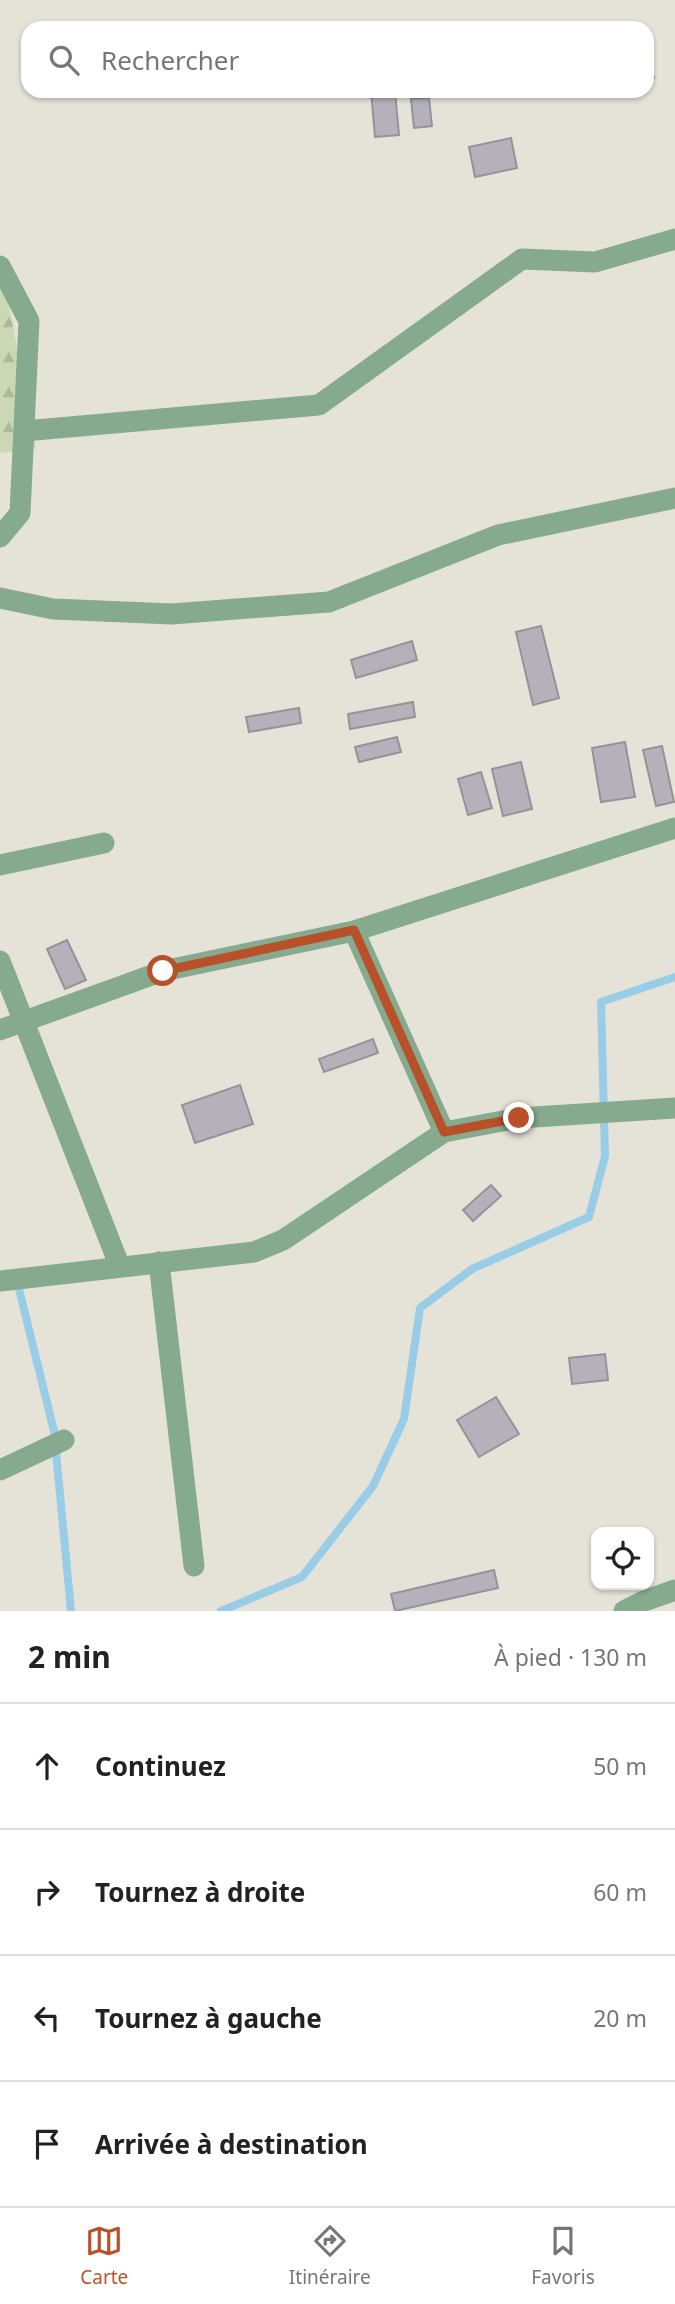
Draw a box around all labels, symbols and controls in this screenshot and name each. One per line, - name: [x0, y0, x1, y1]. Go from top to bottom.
- search box: [21, 21, 654, 98]
- icon: search: [45, 41, 83, 79]
- text: Rechercher: [101, 42, 239, 78]
- route start: [147, 955, 178, 986]
- route end: [503, 1102, 534, 1133]
- map controls: [591, 1527, 654, 1590]
- button: locate: [591, 1527, 654, 1590]
- text: 2 min: [28, 1636, 111, 1677]
- text: À pied · 130 m: [494, 1641, 647, 1673]
- icon: ahead: [28, 1747, 66, 1785]
- text: Continuez: [95, 1748, 226, 1784]
- text: 50 m: [593, 1750, 647, 1782]
- icon: right: [28, 1873, 66, 1911]
- text: Tournez à droite: [95, 1874, 305, 1910]
- text: 60 m: [593, 1876, 647, 1908]
- icon: left: [28, 1999, 66, 2037]
- text: Tournez à gauche: [95, 2000, 322, 2036]
- text: 20 m: [593, 2002, 647, 2034]
- icon: arrive: [28, 2125, 66, 2163]
- text: Arrivée à destination: [95, 2126, 368, 2162]
- tab: Carte: [80, 2222, 128, 2290]
- tab: Itinéraire: [289, 2222, 371, 2290]
- tab: Favoris: [531, 2222, 595, 2290]

